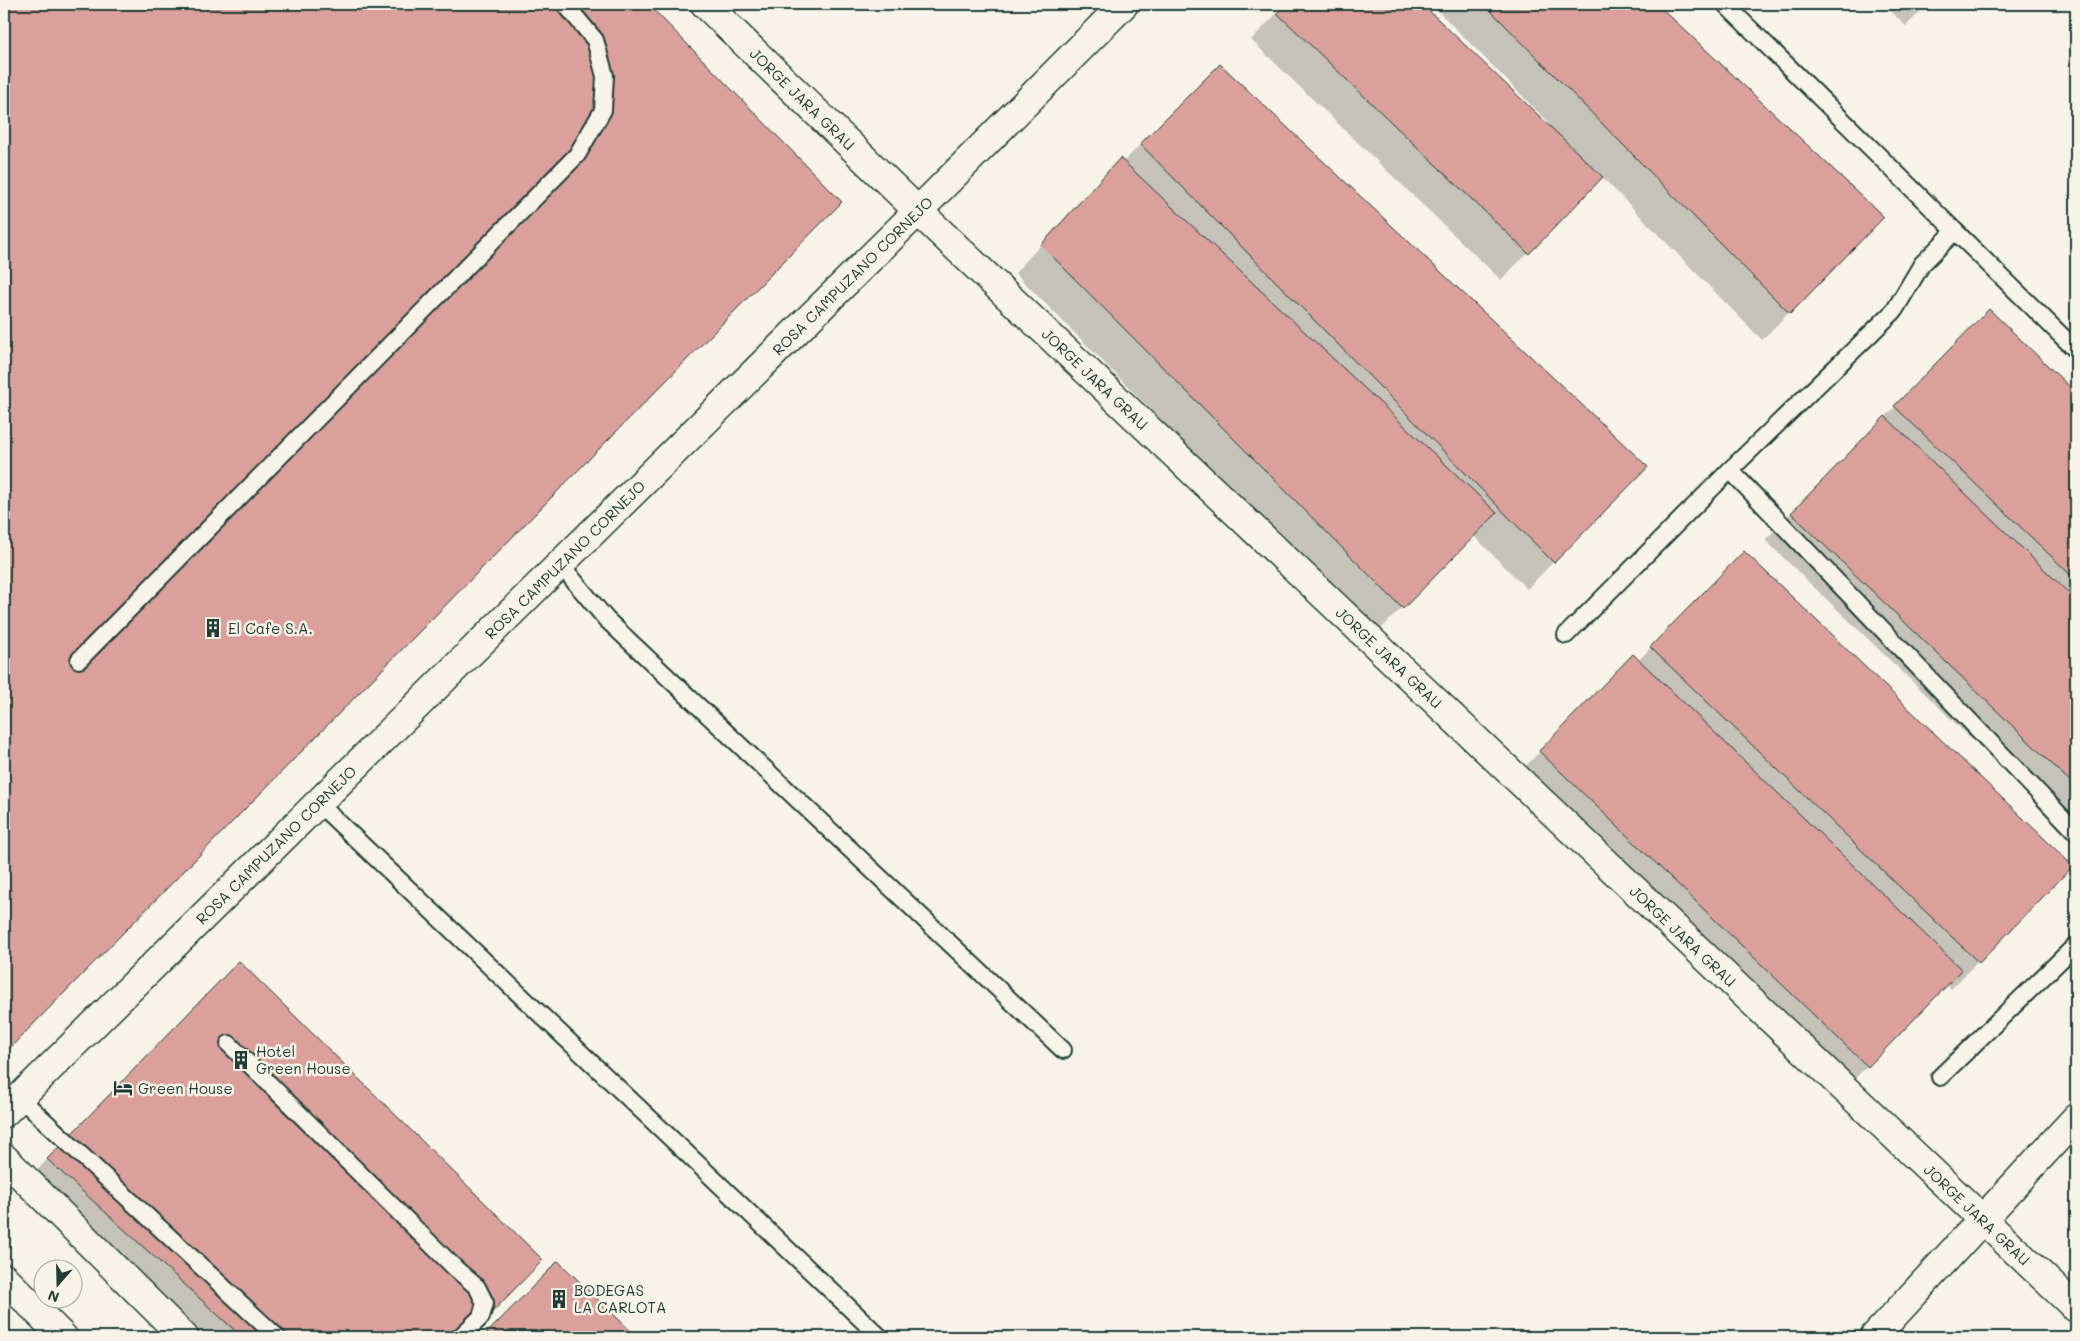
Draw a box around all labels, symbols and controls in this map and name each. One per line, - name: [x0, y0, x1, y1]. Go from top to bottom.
- street label: JORGE JARA GRAU: [746, 43, 859, 154]
- street label: ROSA CAMPUZANO CORNEJO: [768, 192, 937, 359]
- street label: JORGE JARA GRAU: [1038, 324, 1152, 434]
- street label: ROSA CAMPUZANO CORNEJO: [480, 476, 649, 643]
- street label: JORGE JARA GRAU: [1332, 602, 1446, 712]
- building icon: El Cafe S.A.: [202, 617, 224, 639]
- place label: El Cafe S.A.: [228, 618, 313, 638]
- street label: ROSA CAMPUZANO CORNEJO: [191, 761, 361, 928]
- street label: JORGE JARA GRAU: [1626, 881, 1740, 991]
- place label: Hotel Green House: [256, 1041, 351, 1078]
- building icon: Hotel Green House: [230, 1049, 252, 1071]
- hotel icon: Green House: [112, 1077, 134, 1099]
- place label: Green House: [138, 1078, 233, 1098]
- street label: JORGE JARA GRAU: [1920, 1159, 2034, 1269]
- north arrow: [32, 1258, 82, 1308]
- place label: BODEGAS LA CARLOTA: [574, 1280, 666, 1317]
- text: N: [45, 1286, 62, 1307]
- building icon: BODEGAS LA CARLOTA: [548, 1288, 570, 1310]

